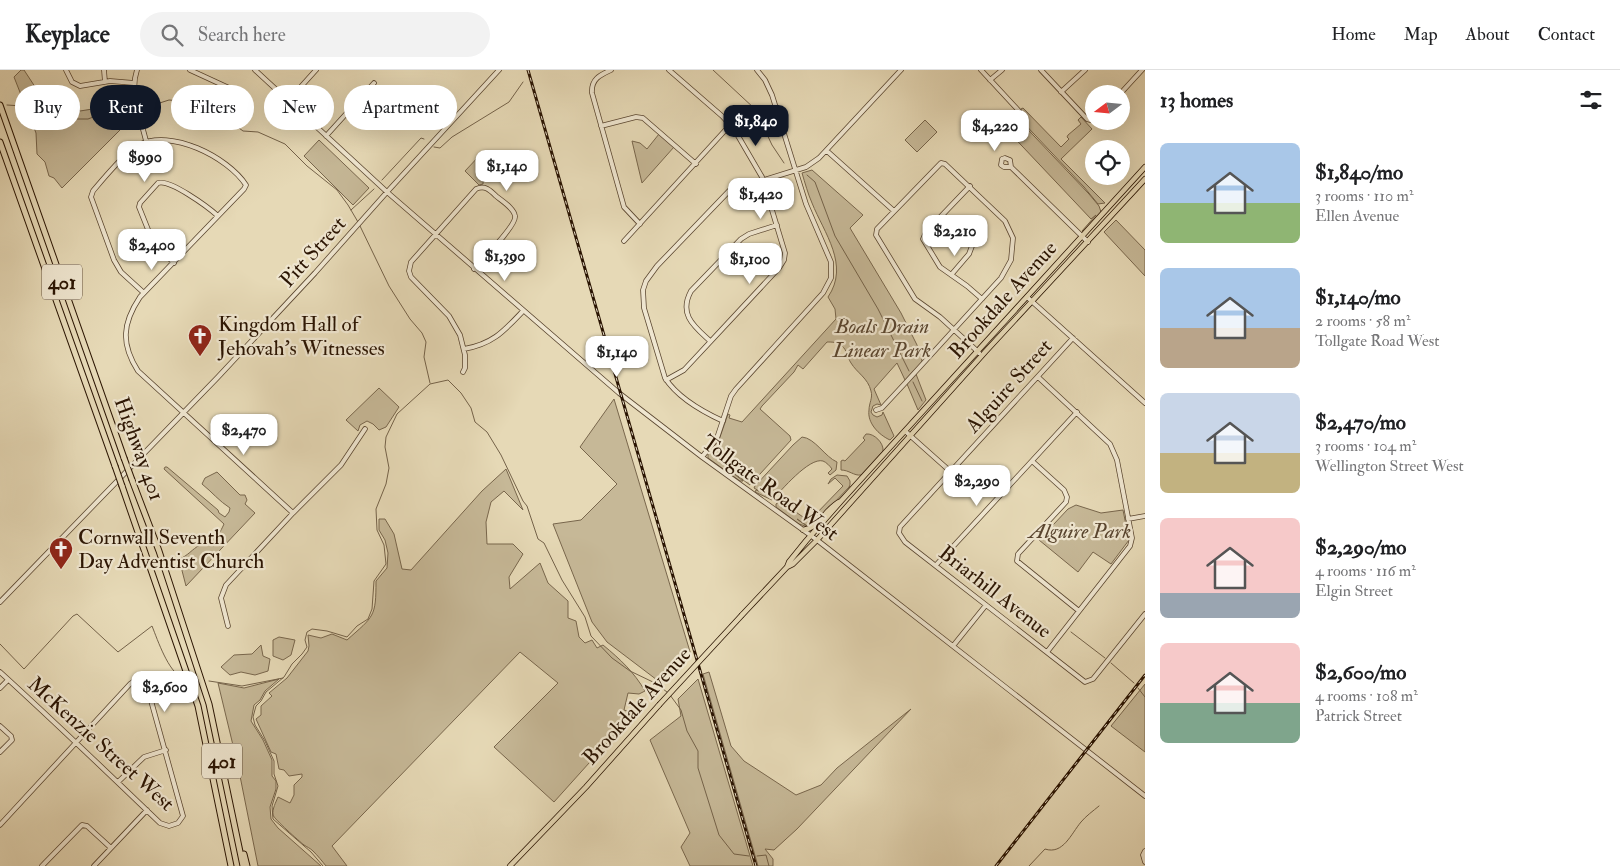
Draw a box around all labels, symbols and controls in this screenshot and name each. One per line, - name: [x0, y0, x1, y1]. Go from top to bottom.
- search box: [140, 12, 490, 57]
- text: Keyplace: [25, 19, 110, 50]
- icon: search: [158, 21, 186, 49]
- text: Search here: [198, 23, 286, 47]
- text: Home: [1331, 23, 1376, 46]
- text: Map: [1404, 23, 1438, 46]
- text: About: [1466, 23, 1510, 46]
- text: Contact: [1538, 23, 1595, 46]
- chip: Buy: [15, 85, 80, 130]
- chip: Rent: [90, 85, 161, 130]
- chip: Filters: [171, 85, 254, 130]
- chip: New: [264, 85, 334, 130]
- chip: Apartment: [344, 85, 457, 130]
- north arrow: [1085, 85, 1130, 130]
- map controls: [1085, 85, 1130, 185]
- icon: filters: [1577, 86, 1605, 114]
- text: 13 homes: [1160, 87, 1233, 114]
- pin: $1,840: [715, 104, 797, 147]
- pin: $4,220: [954, 109, 1036, 152]
- text: $1,840: [735, 111, 777, 131]
- text: $4,220: [972, 116, 1018, 136]
- pin: $990: [115, 140, 175, 183]
- button: locate: [1085, 140, 1130, 185]
- text: $990: [128, 147, 162, 167]
- pin: $1,140: [466, 150, 548, 192]
- text: $1,140: [486, 156, 528, 176]
- text: $1,840/mo: [1315, 159, 1403, 186]
- icon: home: [1200, 163, 1260, 223]
- pin: $1,420: [720, 178, 802, 220]
- text: $1,420: [739, 184, 783, 204]
- text: 3 rooms · 110 m²: [1315, 186, 1413, 206]
- text: Ellen Avenue: [1315, 206, 1399, 226]
- street label: Pitt Street: [274, 211, 352, 293]
- pin: $2,210: [914, 214, 996, 257]
- text: $2,210: [934, 221, 976, 241]
- pin: $2,400: [111, 228, 193, 271]
- text: $2,400: [129, 235, 175, 255]
- street label: Brookdale Avenue: [943, 235, 1063, 365]
- pin: $1,390: [464, 240, 546, 282]
- pin: $1,100: [709, 242, 791, 285]
- text: $1,390: [484, 246, 526, 266]
- text: $1,100: [730, 249, 770, 269]
- road number: 401: [42, 264, 82, 300]
- text: $1,140/mo: [1315, 284, 1401, 311]
- icon: home: [1200, 288, 1260, 348]
- place label: Kingdom Hall of Jehovah's Witnesses: [217, 311, 385, 362]
- text: 2 rooms · 58 m²: [1315, 311, 1410, 331]
- park label: Boals Drain Linear Park: [832, 313, 931, 364]
- church icon: Kingdom Hall of Jehovah's Witnesses: [187, 323, 213, 357]
- text: Tollgate Road West: [1315, 331, 1439, 351]
- street label: Alguire Street: [959, 333, 1058, 439]
- pin: $1,140: [576, 336, 658, 378]
- text: $1,140: [596, 342, 638, 362]
- street label: Highway 401: [108, 393, 170, 505]
- text: $2,470/mo: [1315, 409, 1406, 436]
- icon: home: [1200, 413, 1260, 473]
- pin: $2,470: [203, 414, 285, 456]
- text: $2,470: [221, 420, 267, 440]
- street label: Tollgate Road West: [696, 429, 844, 547]
- text: 3 rooms · 104 m²: [1315, 436, 1416, 456]
- text: Wellington Street West: [1315, 456, 1464, 476]
- pin: $2,290: [936, 464, 1018, 507]
- text: $2,290: [954, 471, 1000, 491]
- park label: Alguire Park: [1027, 518, 1131, 545]
- place label: Cornwall Seventh Day Adventist Church: [78, 524, 264, 575]
- text: $2,290/mo: [1315, 534, 1406, 561]
- church icon: Cornwall Seventh Day Adventist Church: [48, 536, 74, 570]
- icon: home: [1200, 538, 1260, 598]
- street label: Briarhill Avenue: [933, 539, 1057, 645]
- text: 4 rooms · 116 m²: [1315, 561, 1416, 581]
- text: Elgin Street: [1315, 581, 1393, 601]
- street label: Brookdale Avenue: [577, 641, 697, 771]
- text: $2,600/mo: [1315, 659, 1406, 686]
- icon: home: [1200, 663, 1260, 723]
- pin: $2,600: [124, 670, 206, 713]
- street label: McKenzie Street West: [22, 671, 180, 817]
- text: $2,600: [142, 677, 188, 697]
- text: 4 rooms · 108 m²: [1315, 686, 1418, 706]
- text: Patrick Street: [1315, 706, 1402, 726]
- road number: 401: [202, 744, 242, 778]

